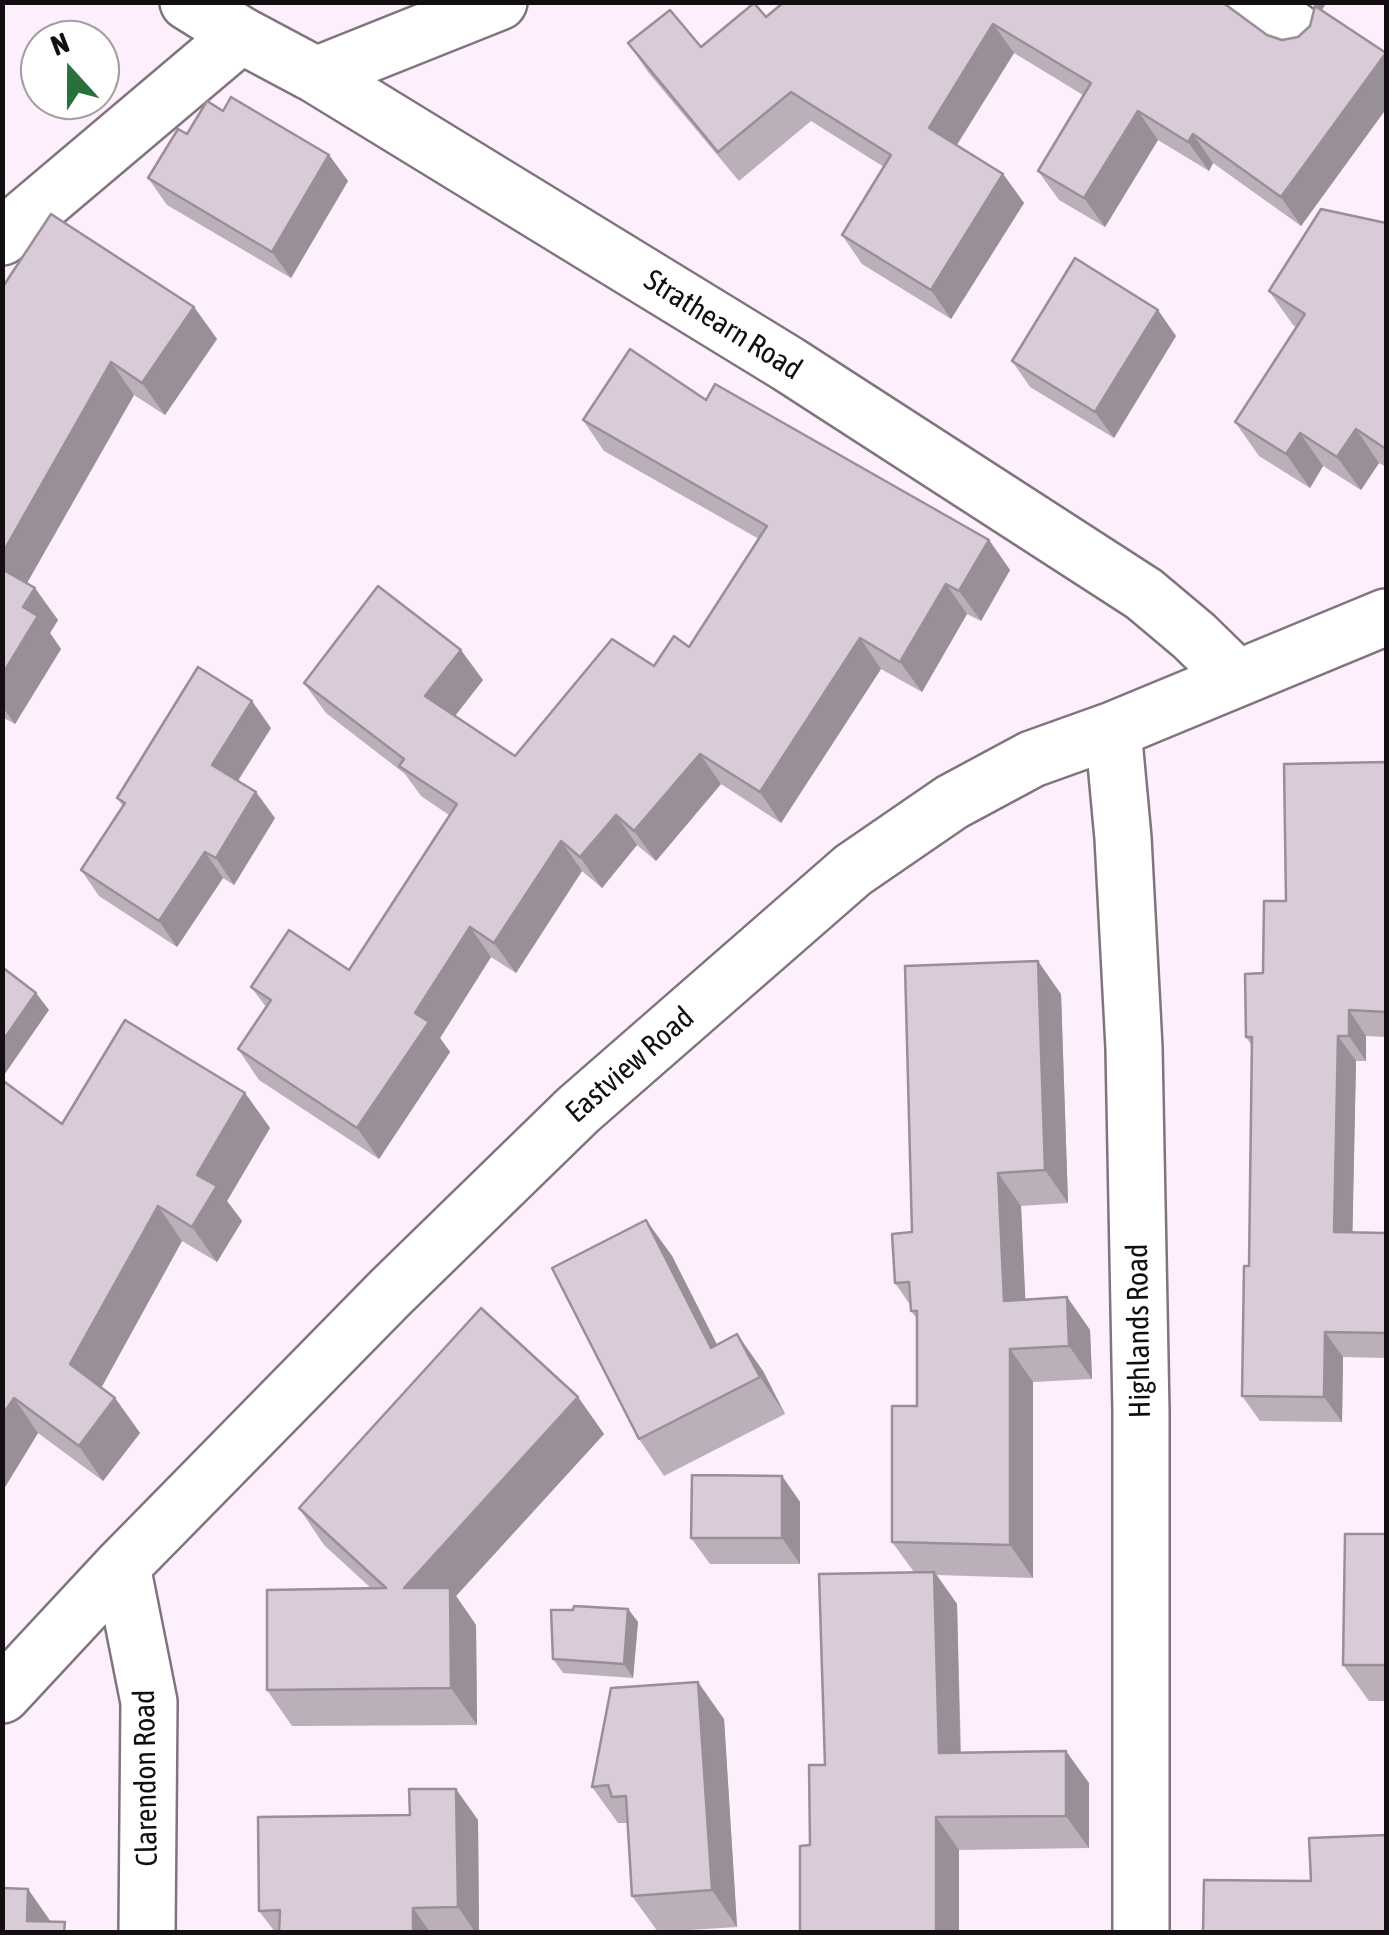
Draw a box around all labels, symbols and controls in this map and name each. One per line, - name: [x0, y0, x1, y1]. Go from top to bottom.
- north arrow: [20, 20, 120, 120]
- text: N: [47, 26, 73, 62]
- street label: Strathearn Road: [638, 262, 808, 388]
- street label: Eastview Road: [559, 1000, 701, 1130]
- street label: Highlands Road: [1119, 1243, 1159, 1419]
- street label: Clarendon Road: [126, 1689, 166, 1867]

